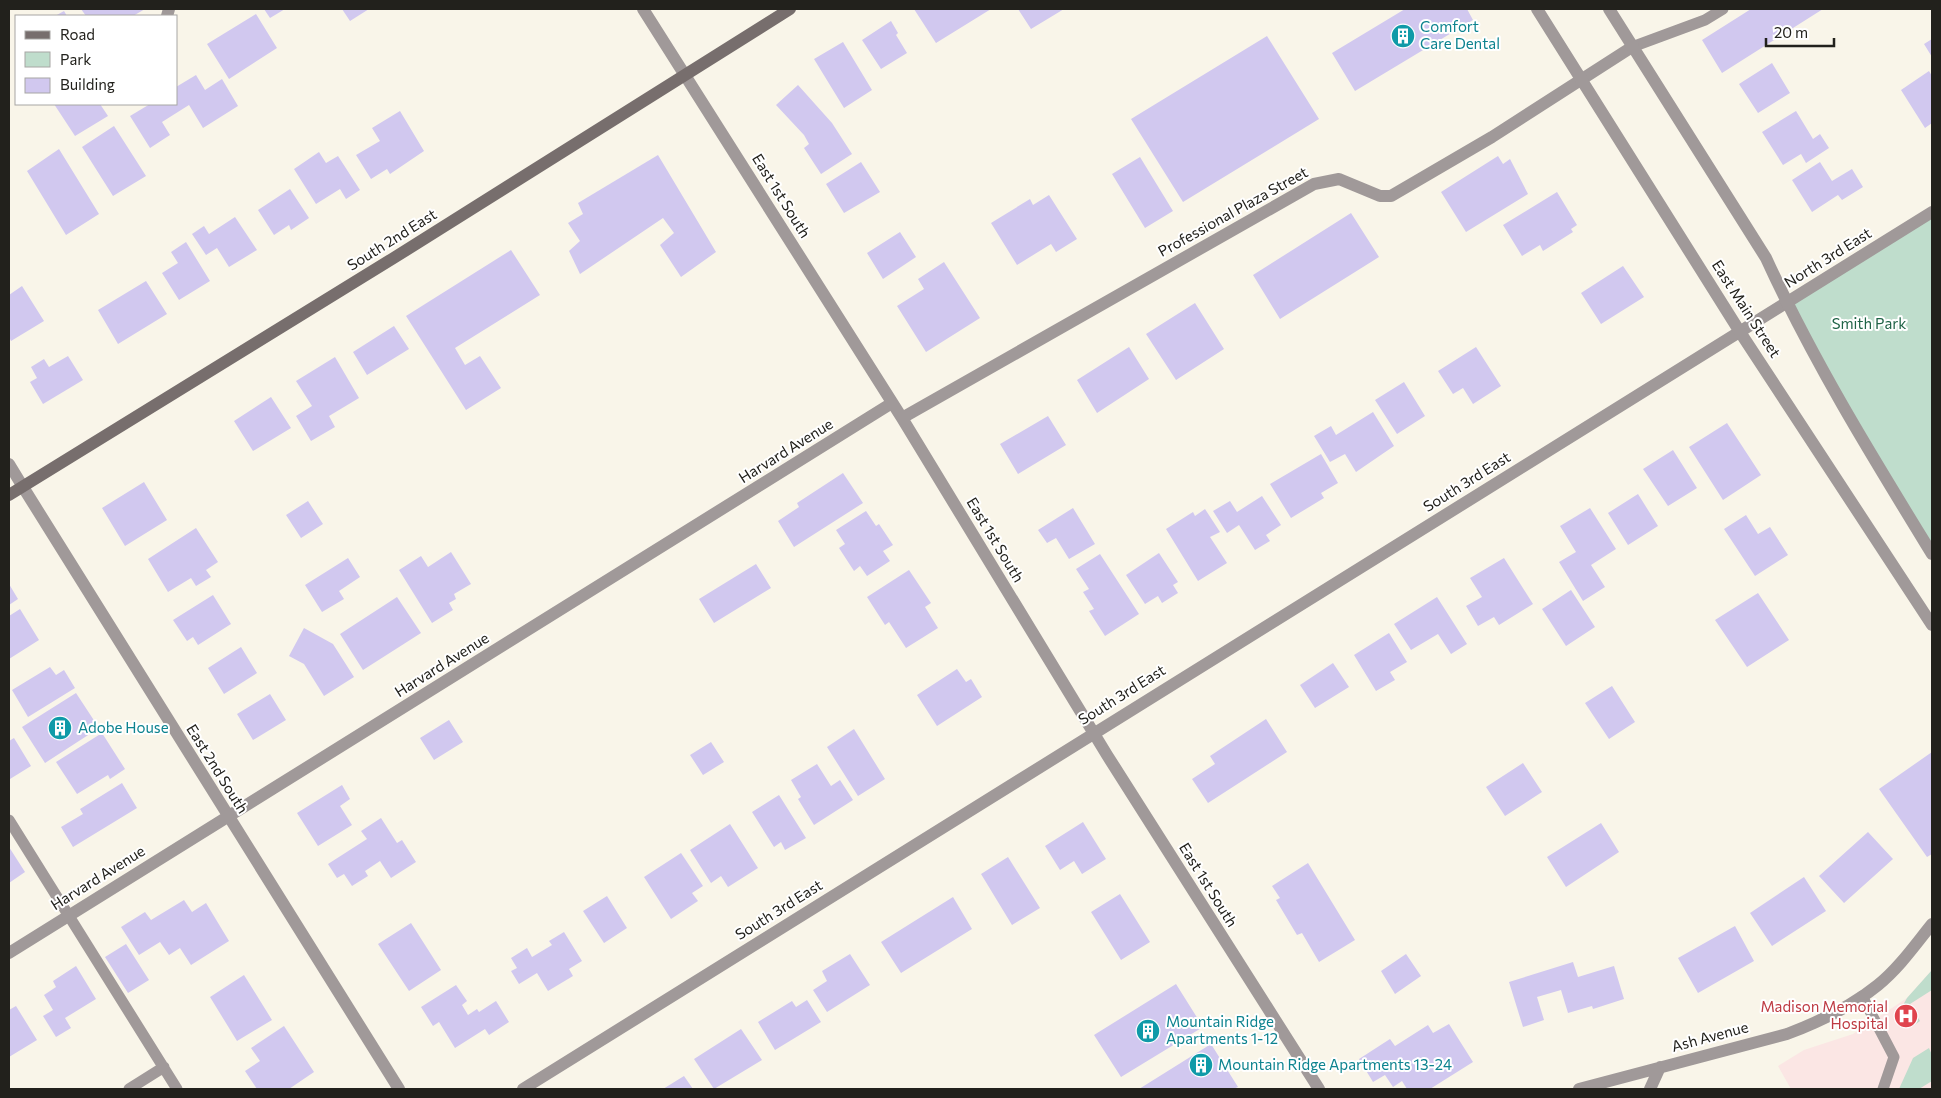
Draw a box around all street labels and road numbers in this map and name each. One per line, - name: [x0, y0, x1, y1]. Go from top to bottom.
- street label: East 1st South: [749, 150, 815, 241]
- street label: Professional Plaza Street: [1154, 162, 1311, 260]
- street label: South 2nd East: [343, 205, 439, 274]
- street label: North 3rd East: [1781, 223, 1874, 291]
- street label: East Main Street: [1709, 256, 1785, 360]
- street label: Harvard Avenue: [735, 414, 836, 486]
- street label: South 3rd East: [1420, 447, 1513, 515]
- street label: East 1st South: [964, 494, 1028, 585]
- street label: Harvard Avenue: [391, 628, 492, 700]
- street label: South 3rd East: [1075, 660, 1168, 728]
- street label: East 2nd South: [183, 720, 252, 816]
- street label: East 1st South: [1176, 839, 1242, 930]
- street label: Harvard Avenue: [47, 841, 148, 913]
- street label: South 3rd East: [732, 875, 825, 943]
- street label: Ash Avenue: [1669, 1017, 1750, 1055]

